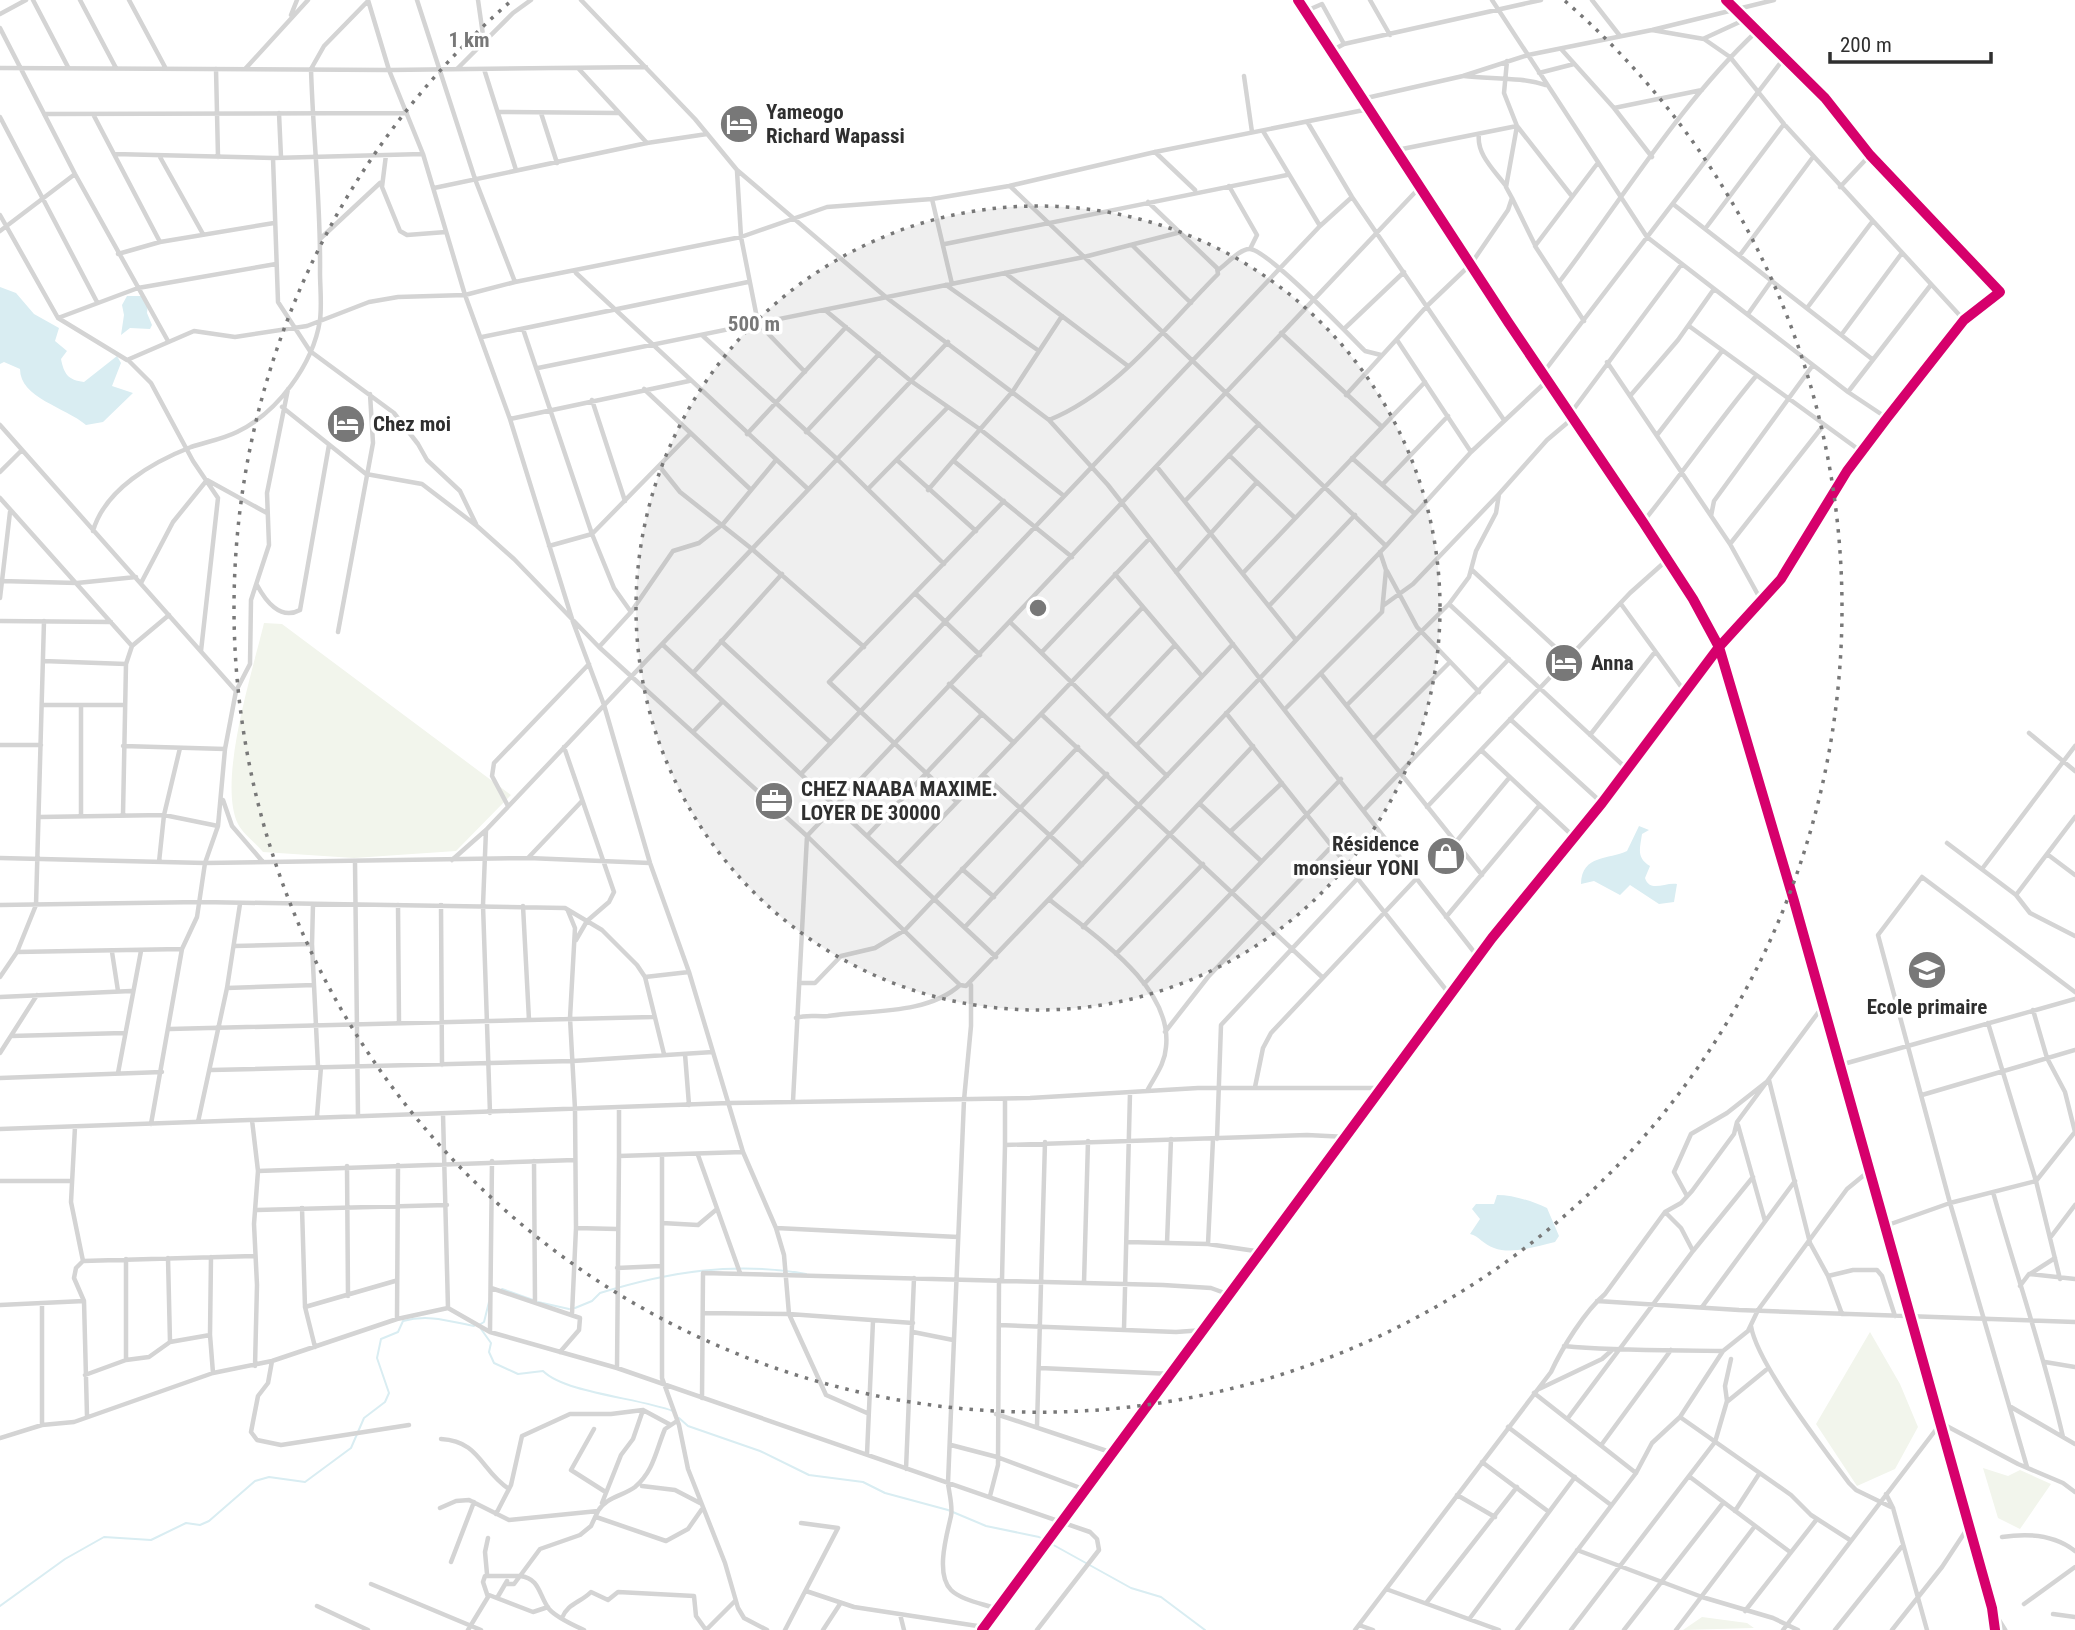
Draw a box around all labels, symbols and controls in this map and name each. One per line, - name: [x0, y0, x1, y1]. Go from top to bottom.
- scale bar: [1830, 21, 1991, 65]
- text: 1 km: [448, 28, 490, 52]
- text: 200 m: [1840, 33, 1892, 57]
- place label: Yameogo Richard Wapassi: [766, 100, 905, 148]
- hotel icon: Yameogo Richard Wapassi: [718, 103, 760, 145]
- text: 500 m: [728, 312, 780, 336]
- hotel icon: Chez moi: [325, 403, 367, 445]
- place label: Chez moi: [373, 412, 451, 436]
- centre of rings: [1026, 596, 1050, 620]
- hotel icon: Anna: [1543, 642, 1585, 684]
- place label: Anna: [1591, 651, 1634, 675]
- place label: CHEZ NAABA MAXIME. LOYER DE 30000: [801, 777, 998, 825]
- office icon: CHEZ NAABA MAXIME. LOYER DE 30000: [753, 780, 795, 822]
- place label: Résidence monsieur YONI: [1293, 832, 1419, 880]
- shop icon: Résidence monsieur YONI: [1425, 835, 1467, 877]
- school or university icon: Ecole primaire: [1906, 949, 1948, 991]
- place label: Ecole primaire: [1867, 995, 1987, 1019]

